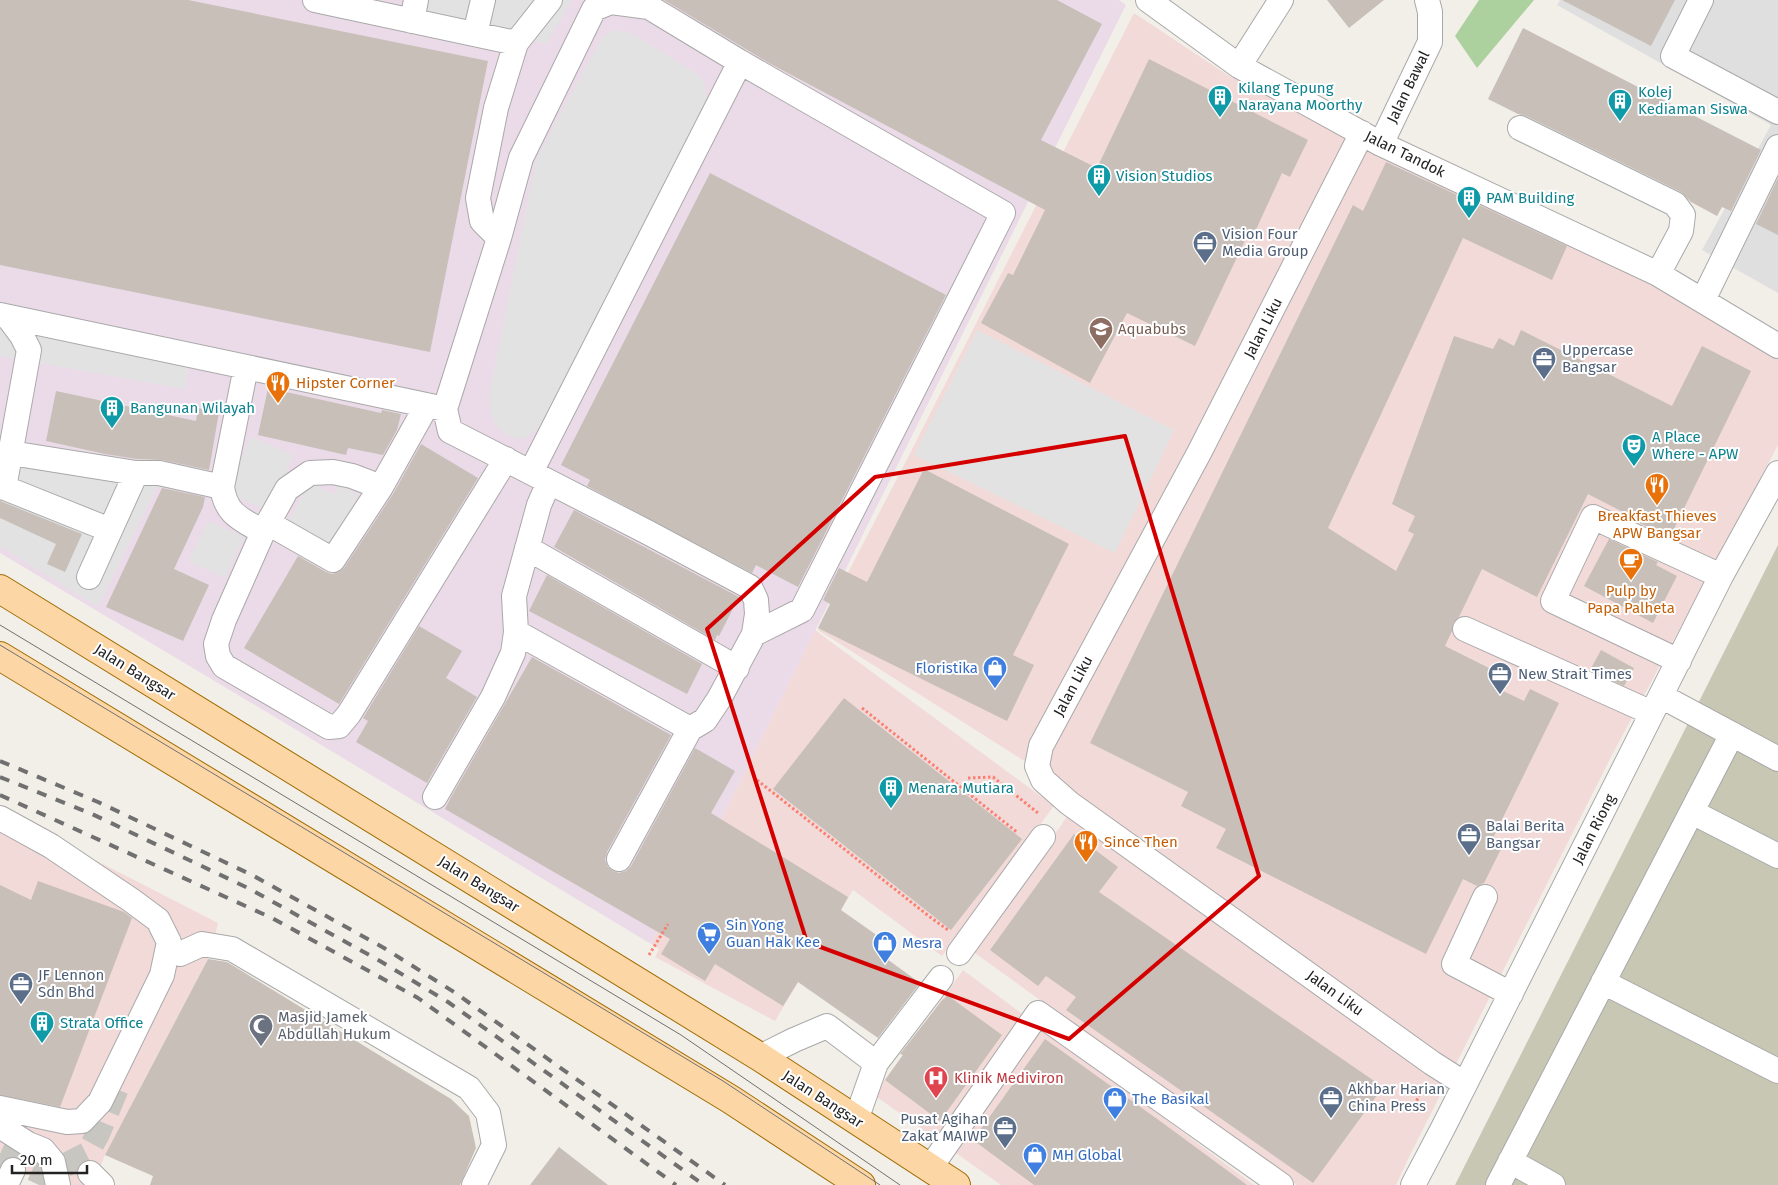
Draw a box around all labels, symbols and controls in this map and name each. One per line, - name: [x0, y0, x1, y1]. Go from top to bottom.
- street label: Jalan Bawal: [1383, 47, 1433, 126]
- place label: Kilang Tepung Narayana Moorthy: [1238, 79, 1363, 114]
- place label: Kolej Kediaman Siswa: [1638, 83, 1748, 118]
- building icon: Kilang Tepung Narayana Moorthy: [1207, 84, 1233, 118]
- building icon: Kolej Kediaman Siswa: [1607, 88, 1633, 122]
- street label: Jalan Tandok: [1362, 127, 1448, 181]
- building icon: Vision Studios: [1086, 163, 1112, 197]
- place label: Vision Studios: [1116, 167, 1213, 185]
- building icon: PAM Building: [1456, 185, 1482, 219]
- place label: PAM Building: [1486, 189, 1574, 207]
- place label: Vision Four Media Group: [1222, 225, 1308, 260]
- office icon: Vision Four Media Group: [1192, 230, 1218, 264]
- street label: Jalan Liku: [1240, 295, 1286, 361]
- school or university icon: Aquabubs: [1088, 316, 1114, 350]
- place label: Aquabubs: [1118, 320, 1186, 338]
- place label: Uppercase Bangsar: [1562, 341, 1633, 376]
- office icon: Uppercase Bangsar: [1531, 346, 1557, 380]
- restaurant icon: Hipster Corner: [265, 370, 291, 404]
- place label: Hipster Corner: [296, 374, 395, 392]
- building icon: Bangunan Wilayah: [99, 395, 125, 429]
- place label: Bangunan Wilayah: [130, 399, 255, 417]
- place label: A Place Where - APW: [1652, 428, 1739, 463]
- theatre icon: A Place Where - APW: [1621, 433, 1647, 467]
- restaurant icon: Breakfast Thieves APW Bangsar: [1644, 472, 1670, 506]
- place label: Breakfast Thieves APW Bangsar: [1598, 507, 1716, 542]
- cafe icon: Pulp by Papa Palheta: [1618, 547, 1644, 581]
- place label: Pulp by Papa Palheta: [1587, 582, 1675, 617]
- street label: Jalan Bangsar: [91, 640, 179, 704]
- street label: Jalan Liku: [1050, 653, 1096, 719]
- shop icon: Floristika: [982, 655, 1008, 689]
- place label: Floristika: [915, 659, 978, 677]
- office icon: New Strait Times: [1487, 661, 1513, 695]
- place label: New Strait Times: [1518, 665, 1632, 683]
- building icon: Menara Mutiara: [878, 775, 904, 809]
- place label: Menara Mutiara: [908, 779, 1014, 797]
- street label: Jalan Riong: [1569, 791, 1619, 867]
- place label: Balai Berita Bangsar: [1486, 817, 1565, 852]
- office icon: Balai Berita Bangsar: [1456, 822, 1482, 856]
- restaurant icon: Since Then: [1073, 829, 1099, 863]
- place label: Since Then: [1104, 833, 1178, 851]
- street label: Jalan Bangsar: [435, 852, 523, 916]
- place label: Sin Yong Guan Hak Kee: [726, 916, 820, 951]
- supermarket icon: Sin Yong Guan Hak Kee: [696, 921, 722, 955]
- shop icon: Mesra: [872, 930, 898, 964]
- place label: Mesra: [902, 934, 942, 952]
- place label: JF Lennon Sdn Bhd: [38, 966, 104, 1001]
- street label: Jalan Liku: [1303, 966, 1367, 1020]
- office icon: JF Lennon Sdn Bhd: [8, 971, 34, 1005]
- place label: Masjid Jamek Abdullah Hukum: [278, 1008, 391, 1043]
- building icon: Strata Office: [29, 1010, 55, 1044]
- mosque icon: Masjid Jamek Abdullah Hukum: [248, 1013, 274, 1047]
- place label: Strata Office: [60, 1014, 144, 1032]
- hospital icon: Klinik Mediviron: [923, 1065, 949, 1099]
- street label: Jalan Bangsar: [779, 1066, 867, 1132]
- place label: Klinik Mediviron: [954, 1069, 1064, 1087]
- place label: Akhbar Harian China Press: [1348, 1080, 1445, 1115]
- office icon: Akhbar Harian China Press: [1318, 1085, 1344, 1119]
- shop icon: The Basikal: [1102, 1086, 1128, 1120]
- place label: The Basikal: [1132, 1090, 1210, 1108]
- place label: Pusat Agihan Zakat MAIWP: [900, 1110, 988, 1145]
- office icon: Pusat Agihan Zakat MAIWP: [992, 1115, 1018, 1149]
- scale bar: [12, 1142, 88, 1174]
- shop icon: MH Global: [1022, 1142, 1048, 1176]
- place label: MH Global: [1052, 1146, 1122, 1164]
- text: 20 m: [20, 1151, 53, 1169]

